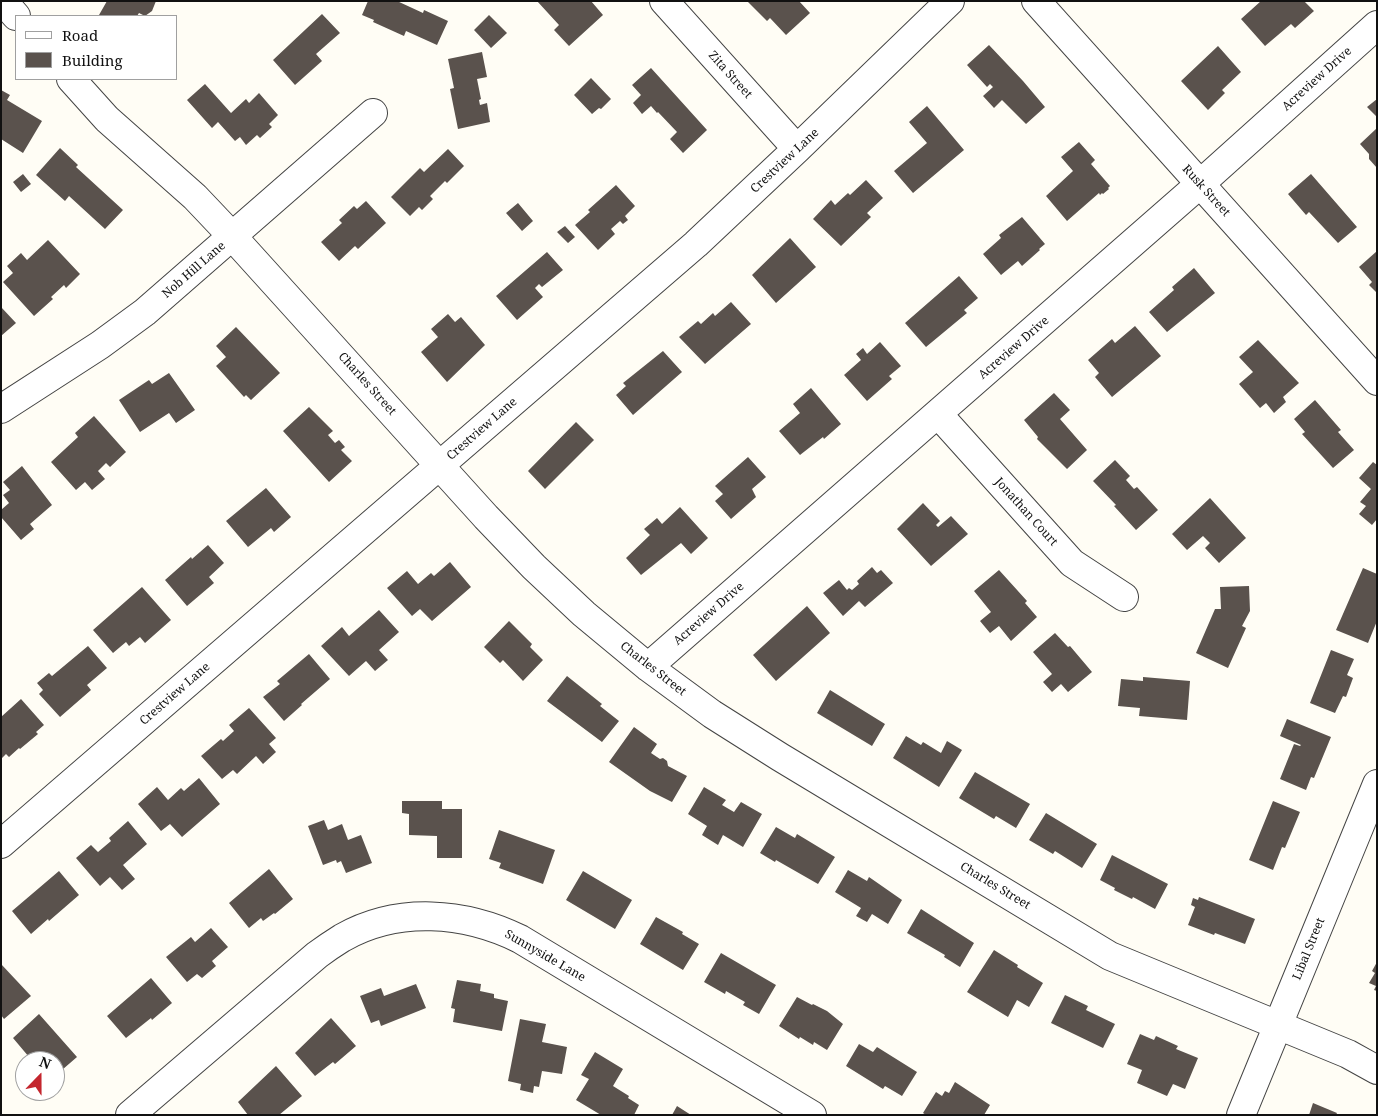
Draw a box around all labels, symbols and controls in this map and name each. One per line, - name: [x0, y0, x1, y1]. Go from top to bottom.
- legend: [15, 15, 178, 80]
- text: Road: [62, 25, 98, 45]
- street label: Acreview Drive: [1279, 44, 1355, 114]
- street label: Zita Street: [705, 48, 755, 102]
- text: Building: [62, 50, 123, 70]
- street label: Crestview Lane: [748, 126, 822, 196]
- street label: Rusk Street: [1179, 162, 1233, 220]
- street label: Nob Hill Lane: [160, 239, 228, 301]
- street label: Acreview Drive: [976, 314, 1052, 382]
- street label: Charles Street: [335, 350, 399, 418]
- street label: Crestview Lane: [444, 395, 520, 463]
- street label: Jonathan Court: [992, 475, 1060, 549]
- street label: Acreview Drive: [671, 580, 747, 648]
- street label: Charles Street: [617, 639, 689, 699]
- street label: Crestview Lane: [137, 660, 213, 728]
- street label: Charles Street: [957, 859, 1033, 913]
- street label: Libal Street: [1290, 916, 1328, 982]
- street label: Sunnyside Lane: [502, 927, 588, 985]
- north arrow: [15, 1051, 65, 1101]
- text: N: [37, 1052, 54, 1073]

